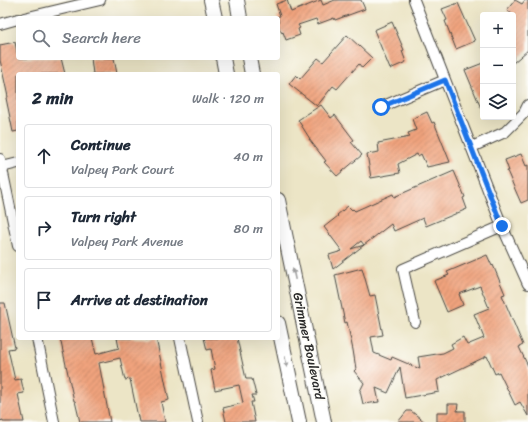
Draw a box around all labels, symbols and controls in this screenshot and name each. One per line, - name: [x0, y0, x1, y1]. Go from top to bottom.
- map controls: [480, 12, 516, 120]
- button: +: [480, 12, 516, 48]
- search box: [16, 16, 280, 60]
- text: Search here: [62, 25, 141, 51]
- icon: search: [30, 27, 52, 49]
- button: −: [480, 48, 516, 84]
- text: 2 min: [32, 83, 73, 113]
- button: layers: [480, 84, 516, 120]
- text: Walk · 120 m: [192, 87, 264, 110]
- route start: [372, 98, 390, 116]
- text: Continue: [71, 132, 131, 158]
- icon: ahead: [33, 145, 55, 167]
- text: 40 m: [233, 145, 263, 168]
- text: Valpey Park Court: [71, 158, 174, 181]
- text: Turn right: [71, 204, 136, 230]
- icon: right: [33, 217, 55, 239]
- text: 80 m: [234, 217, 263, 240]
- route end: [493, 217, 511, 235]
- text: Valpey Park Avenue: [71, 230, 183, 253]
- one-way arrow: [290, 268, 296, 280]
- text: Arrive at destination: [71, 287, 208, 313]
- icon: arrive: [33, 289, 55, 311]
- street label: Grimmer Boulevard: [286, 290, 332, 403]
- one-way arrow: [283, 355, 289, 368]

